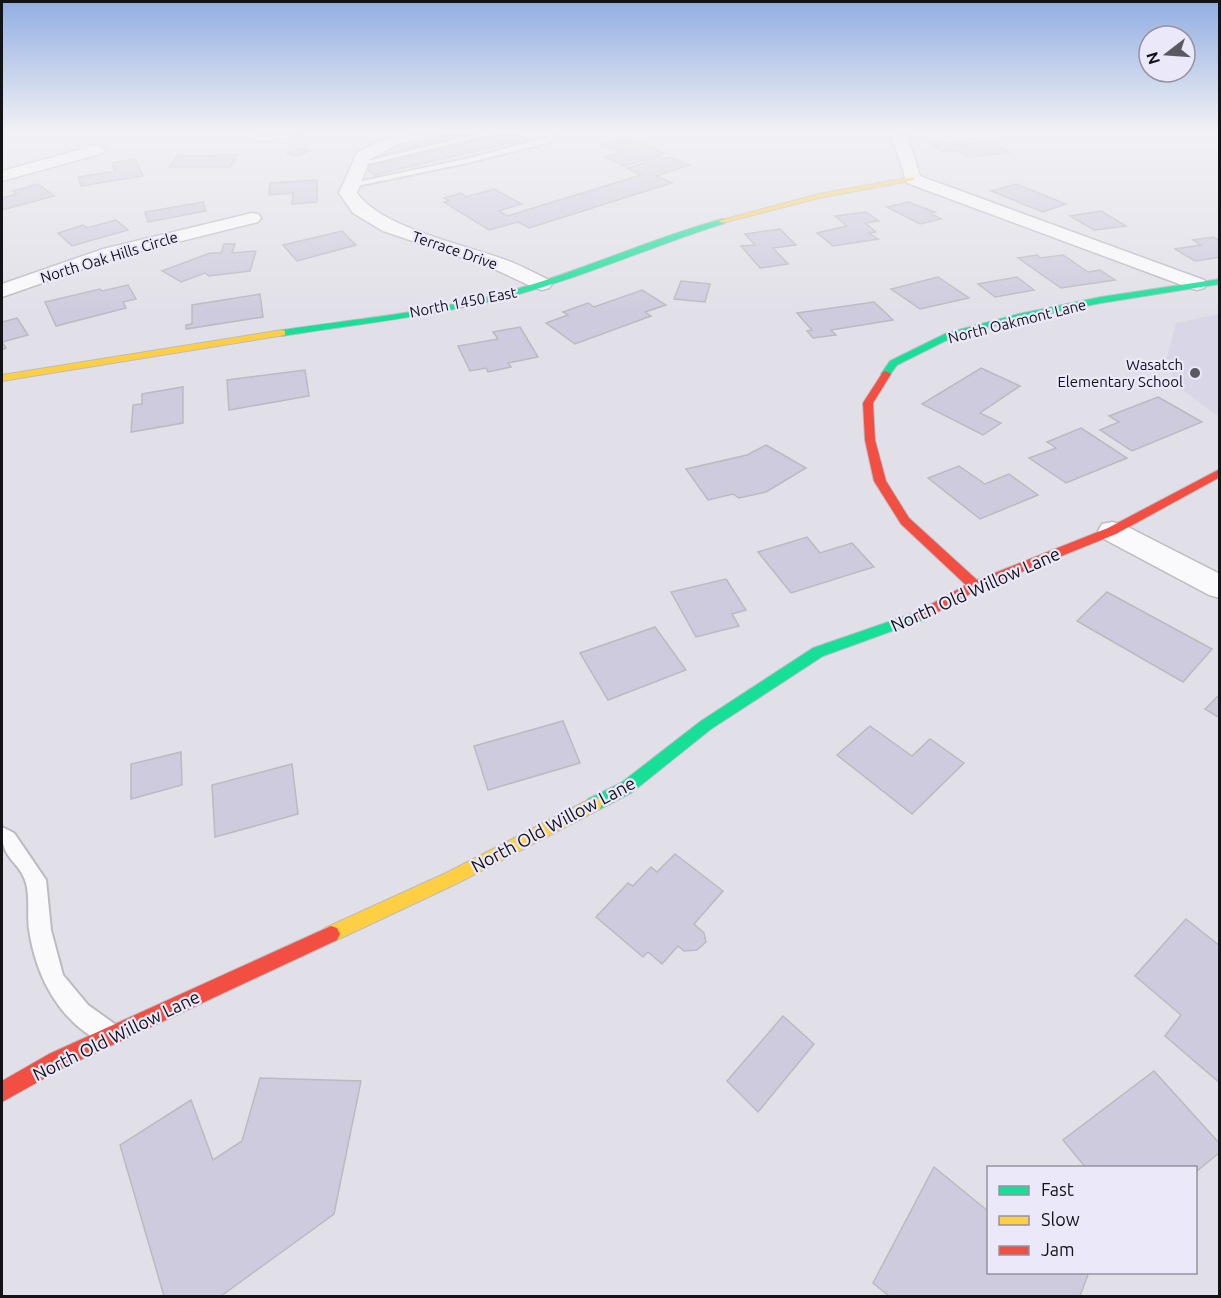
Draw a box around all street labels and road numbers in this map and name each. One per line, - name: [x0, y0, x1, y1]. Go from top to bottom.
- street label: Terrace Drive: [410, 227, 500, 273]
- street label: North Oak Hills Circle: [38, 228, 180, 286]
- street label: North 1450 East: [408, 283, 518, 321]
- street label: North Oakmont Lane: [946, 296, 1088, 346]
- street label: North Old Willow Lane: [887, 543, 1063, 635]
- street label: North Old Willow Lane: [467, 772, 639, 876]
- street label: North Old Willow Lane: [29, 986, 203, 1084]

